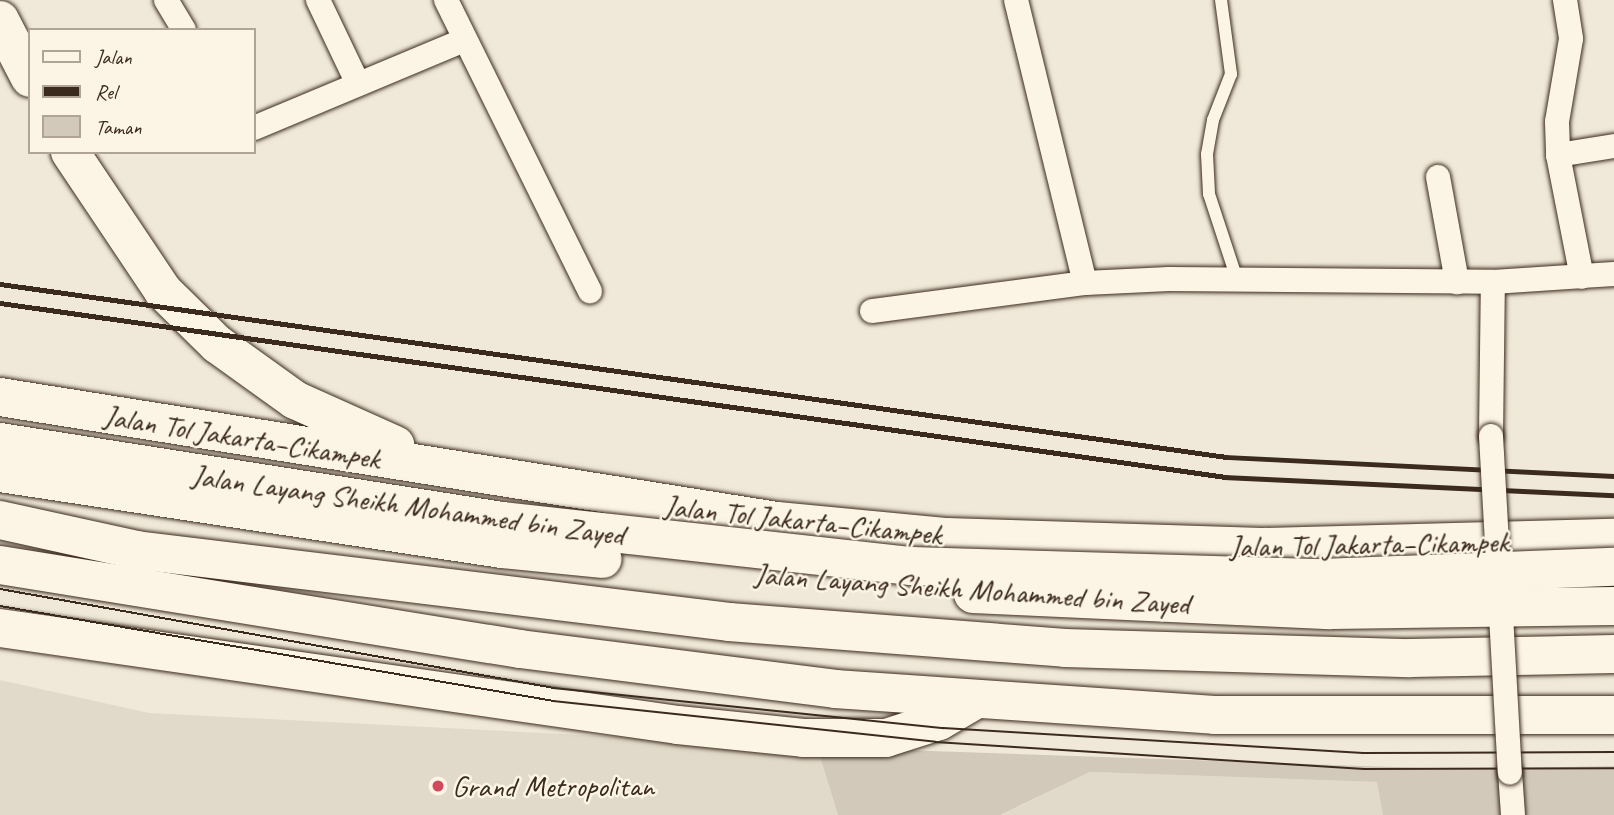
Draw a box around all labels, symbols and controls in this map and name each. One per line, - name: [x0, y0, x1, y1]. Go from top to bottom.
- legend: [28, 28, 256, 154]
- text: Jalan: [95, 44, 132, 70]
- text: Rel: [95, 79, 117, 105]
- text: Taman: [95, 114, 142, 140]
- street label: Jalan Tol Jakarta–Cikampek: [102, 397, 382, 477]
- street label: Jalan Layang Sheikh Mohammed bin Zayed: [190, 457, 626, 553]
- street label: Jalan Tol Jakarta–Cikampek: [663, 488, 943, 552]
- street label: Jalan Tol Jakarta–Cikampek: [1230, 524, 1508, 564]
- street label: Jalan Layang Sheikh Mohammed bin Zayed: [753, 556, 1191, 622]
- place label: Grand Metropolitan: [452, 768, 654, 804]
- marker: Grand Metropolitan: [430, 778, 446, 794]

